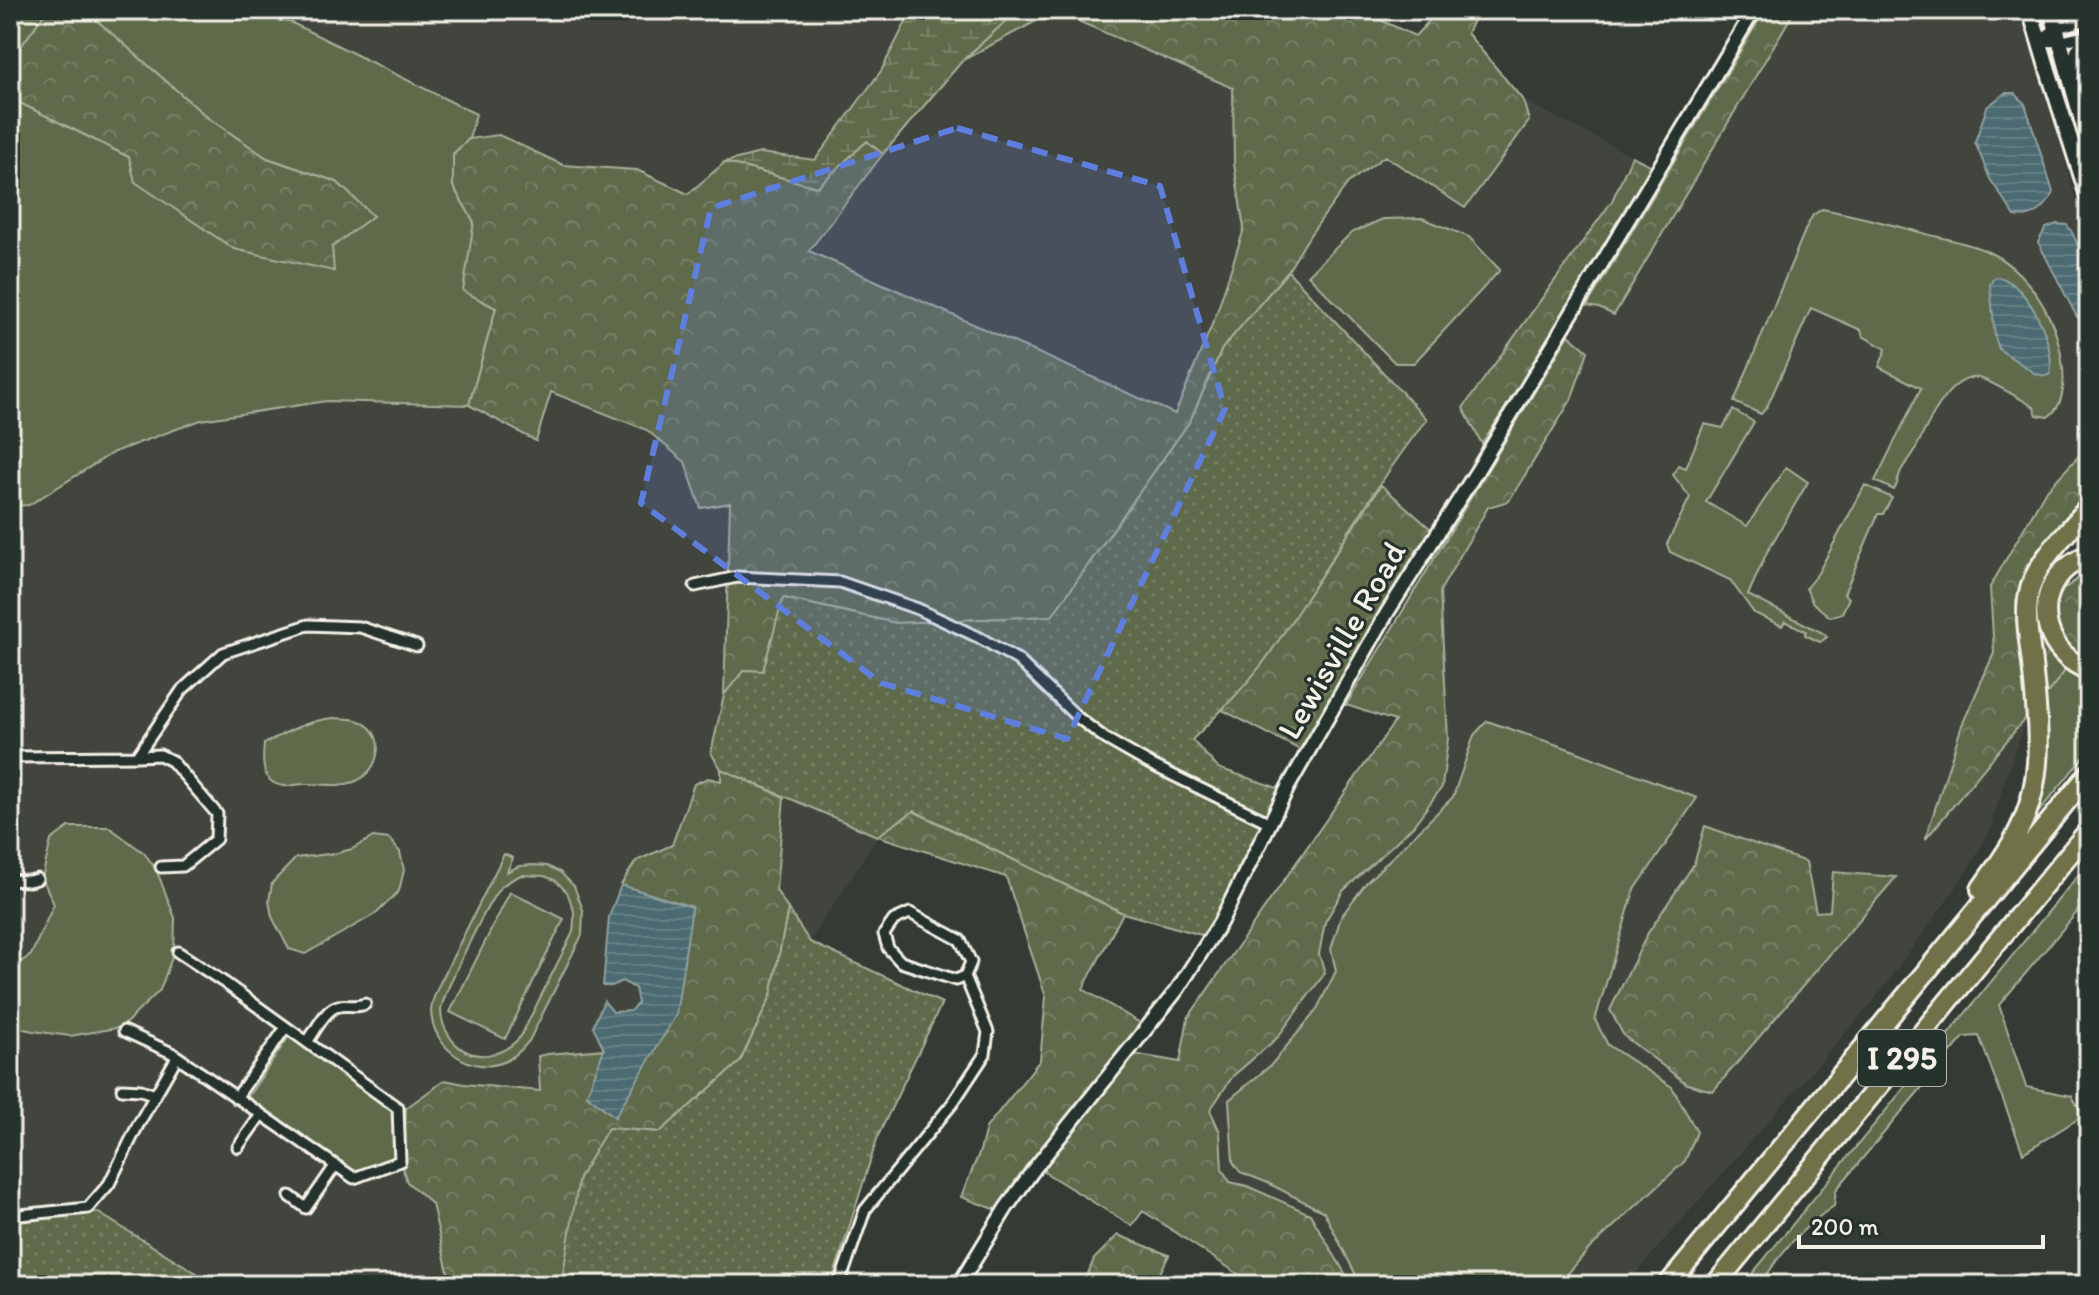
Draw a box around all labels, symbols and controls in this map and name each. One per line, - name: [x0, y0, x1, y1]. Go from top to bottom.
- street label: Lewisville Road: [1268, 534, 1415, 747]
- road number: I 295: [1858, 1030, 1946, 1086]
- scale bar: [1799, 1199, 2043, 1249]
- text: 200 m: [1811, 1212, 1879, 1241]

